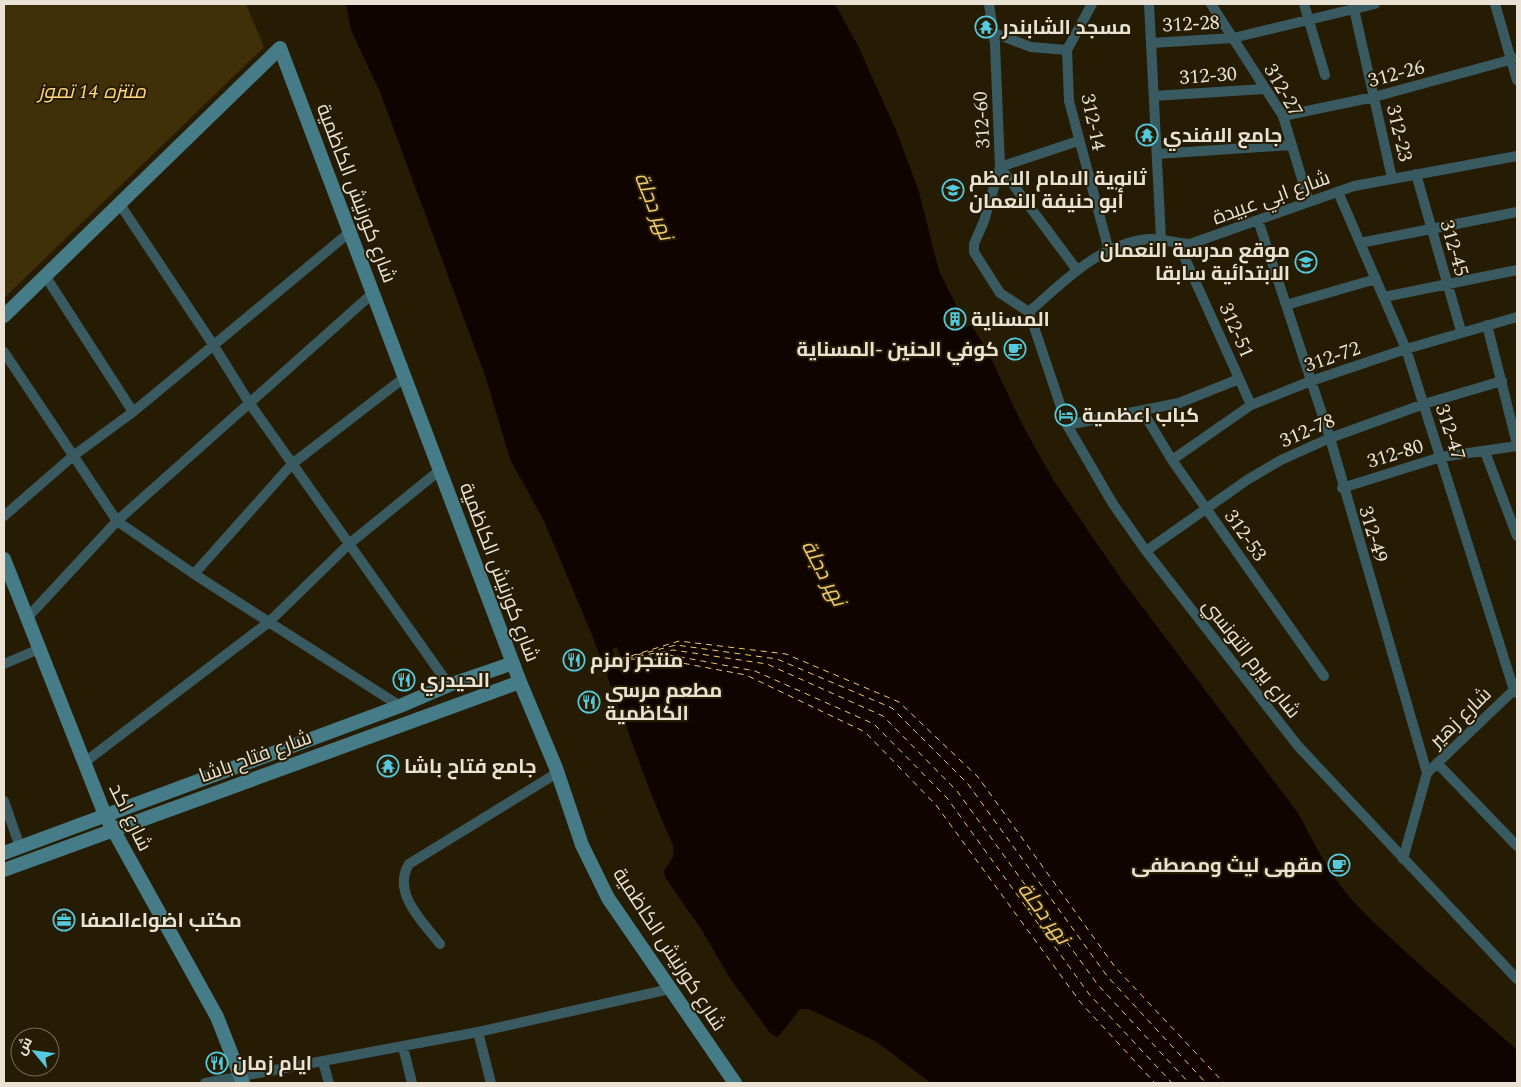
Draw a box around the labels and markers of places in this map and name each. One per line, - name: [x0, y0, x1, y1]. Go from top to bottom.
- place label: مسجد الشابندر: [1001, 13, 1131, 43]
- temple icon: مسجد الشابندر: [974, 15, 998, 39]
- place label: جامع الافندي: [1163, 121, 1282, 151]
- temple icon: جامع الافندي: [1135, 123, 1159, 147]
- place label: ثانوية الامام الاعظم أبو حنيفة النعمان: [969, 164, 1147, 217]
- school or university icon: ثانوية الامام الاعظم أبو حنيفة النعمان: [941, 178, 965, 202]
- place label: موقع مدرسة النعمان الابتدائية سابقا: [1100, 236, 1290, 289]
- school or university icon: موقع مدرسة النعمان الابتدائية سابقا: [1294, 250, 1318, 274]
- place label: المسناية: [971, 305, 1050, 335]
- building icon: المسناية: [943, 307, 967, 331]
- place label: كوفي الحنين -المسناية: [797, 335, 999, 365]
- cafe icon: كوفي الحنين -المسناية: [1003, 337, 1027, 361]
- place label: كباب اعظمية: [1082, 401, 1199, 431]
- hotel icon: كباب اعظمية: [1054, 403, 1078, 427]
- place label: منتجر زمزم: [590, 646, 683, 676]
- restaurant icon: منتجر زمزم: [562, 648, 586, 672]
- place label: الحيدري: [420, 666, 490, 696]
- restaurant icon: الحيدري: [392, 668, 416, 692]
- place label: مطعم مرسى الكاظمية: [605, 676, 722, 729]
- restaurant icon: مطعم مرسى الكاظمية: [577, 690, 601, 714]
- place label: جامع فتاح باشا: [404, 752, 537, 782]
- temple icon: جامع فتاح باشا: [376, 754, 400, 778]
- place label: مقهى ليث ومصطفى: [1131, 851, 1323, 881]
- cafe icon: مقهى ليث ومصطفى: [1327, 853, 1351, 877]
- place label: مكتب اضواءالصفا: [80, 906, 242, 936]
- office icon: مكتب اضواءالصفا: [52, 908, 76, 932]
- place label: ايام زمان: [233, 1049, 312, 1079]
- restaurant icon: ايام زمان: [205, 1051, 229, 1075]

